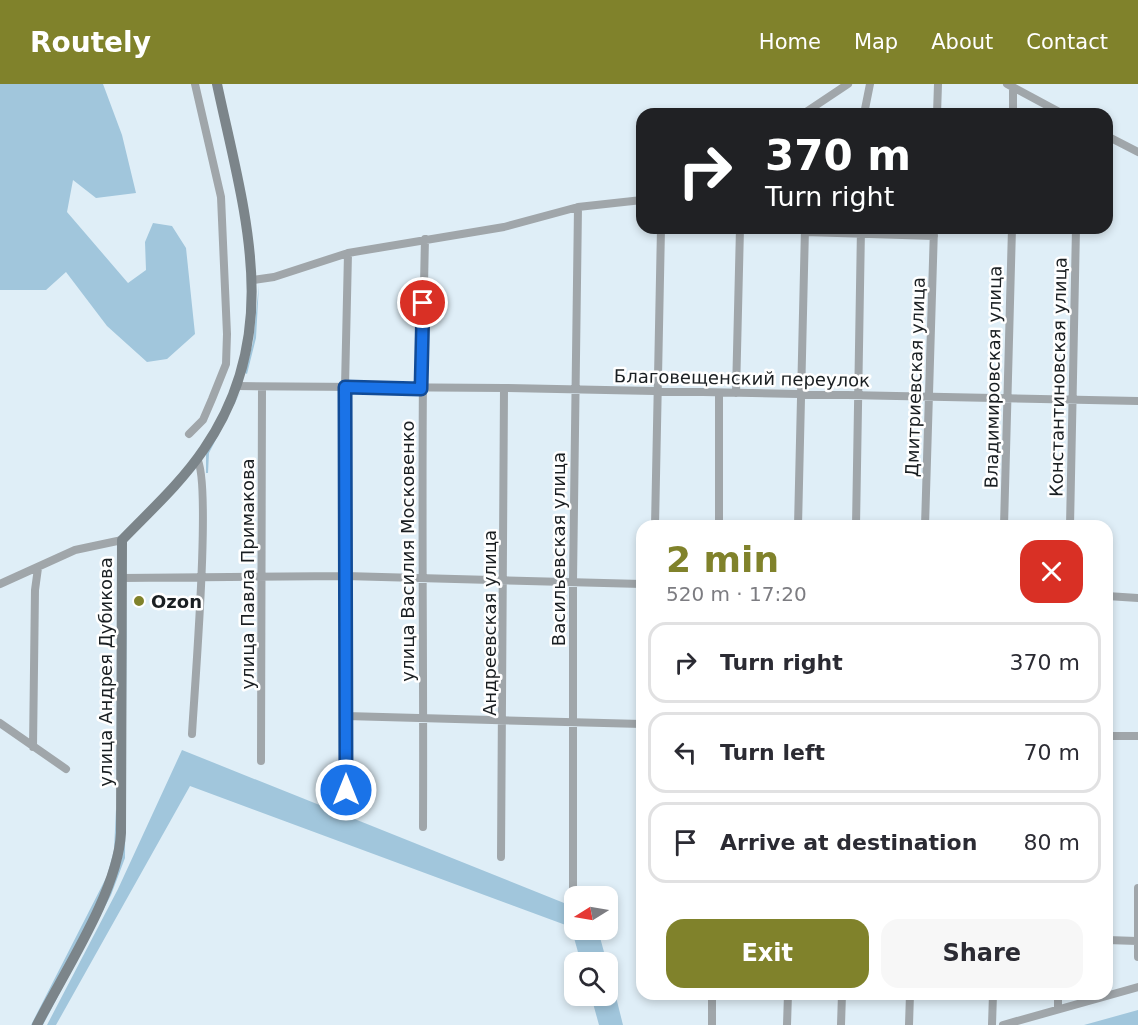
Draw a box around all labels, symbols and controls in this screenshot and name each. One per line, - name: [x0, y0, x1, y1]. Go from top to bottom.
- text: Routely: [30, 26, 151, 59]
- text: Home: [759, 30, 821, 54]
- text: Map: [854, 30, 898, 54]
- text: About: [931, 30, 993, 54]
- text: Contact: [1026, 30, 1108, 54]
- text: 370 m: [765, 131, 911, 180]
- icon: right: [666, 132, 744, 210]
- text: Turn right: [765, 181, 894, 212]
- street label: Константиновская улица: [1045, 257, 1071, 497]
- street label: Владимировская улица: [981, 265, 1005, 489]
- pin: [397, 277, 448, 328]
- street label: Дмитриевская улица: [901, 277, 929, 477]
- icon: arrive: [406, 286, 439, 319]
- street label: Благовещенский переулок: [614, 365, 870, 391]
- street label: улица Василия Московенко: [397, 420, 418, 682]
- street label: Васильевская улица: [548, 452, 569, 646]
- street label: улица Павла Примакова: [237, 458, 258, 690]
- street label: Андреевская улица: [479, 530, 500, 716]
- text: 2 min: [666, 539, 779, 580]
- button: close: [1020, 540, 1083, 603]
- street label: улица Андрея Дубикова: [95, 557, 116, 787]
- text: 520 m · 17:20: [666, 582, 807, 606]
- place label: Ozon: [151, 591, 202, 612]
- marker: Ozon: [132, 594, 146, 608]
- icon: right: [669, 646, 702, 679]
- text: Turn right: [720, 650, 843, 675]
- text: 370 m: [1010, 650, 1080, 675]
- icon: left: [669, 736, 702, 769]
- text: Turn left: [720, 740, 825, 765]
- text: 70 m: [1024, 740, 1080, 765]
- position arrow: [314, 758, 378, 822]
- icon: arrive: [669, 826, 702, 859]
- text: Arrive at destination: [720, 830, 977, 855]
- text: 80 m: [1024, 830, 1080, 855]
- north arrow: [564, 886, 618, 940]
- map controls: [564, 886, 618, 1006]
- button: Exit: [666, 919, 869, 988]
- button: Share: [881, 919, 1083, 988]
- button: search: [564, 952, 618, 1006]

